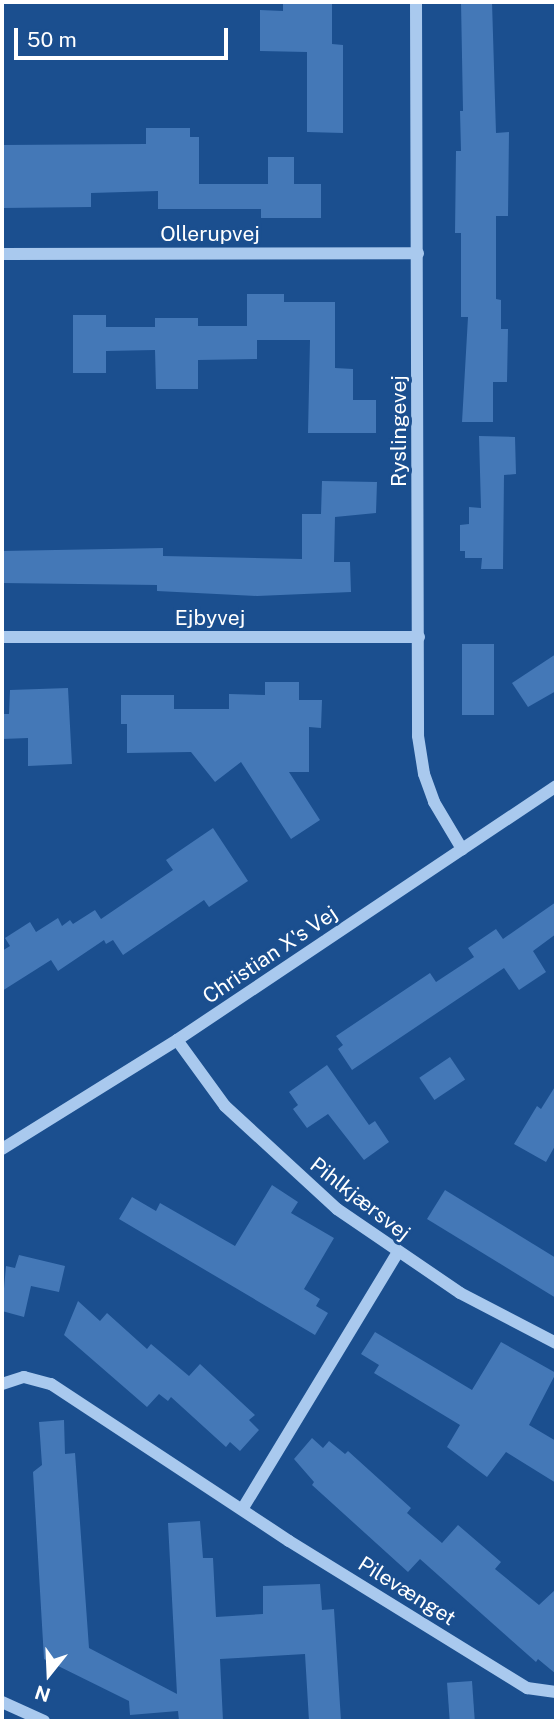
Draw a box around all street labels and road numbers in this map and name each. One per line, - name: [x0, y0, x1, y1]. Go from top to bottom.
- street label: Ollerupvej: [160, 221, 260, 247]
- street label: Ryslingevej: [386, 375, 412, 487]
- street label: Ejbyvej: [175, 605, 245, 631]
- street label: Christian X's Vej: [198, 901, 342, 1009]
- street label: Pihlkjærsvej: [305, 1152, 415, 1246]
- street label: Pilevænget: [354, 1551, 460, 1631]

